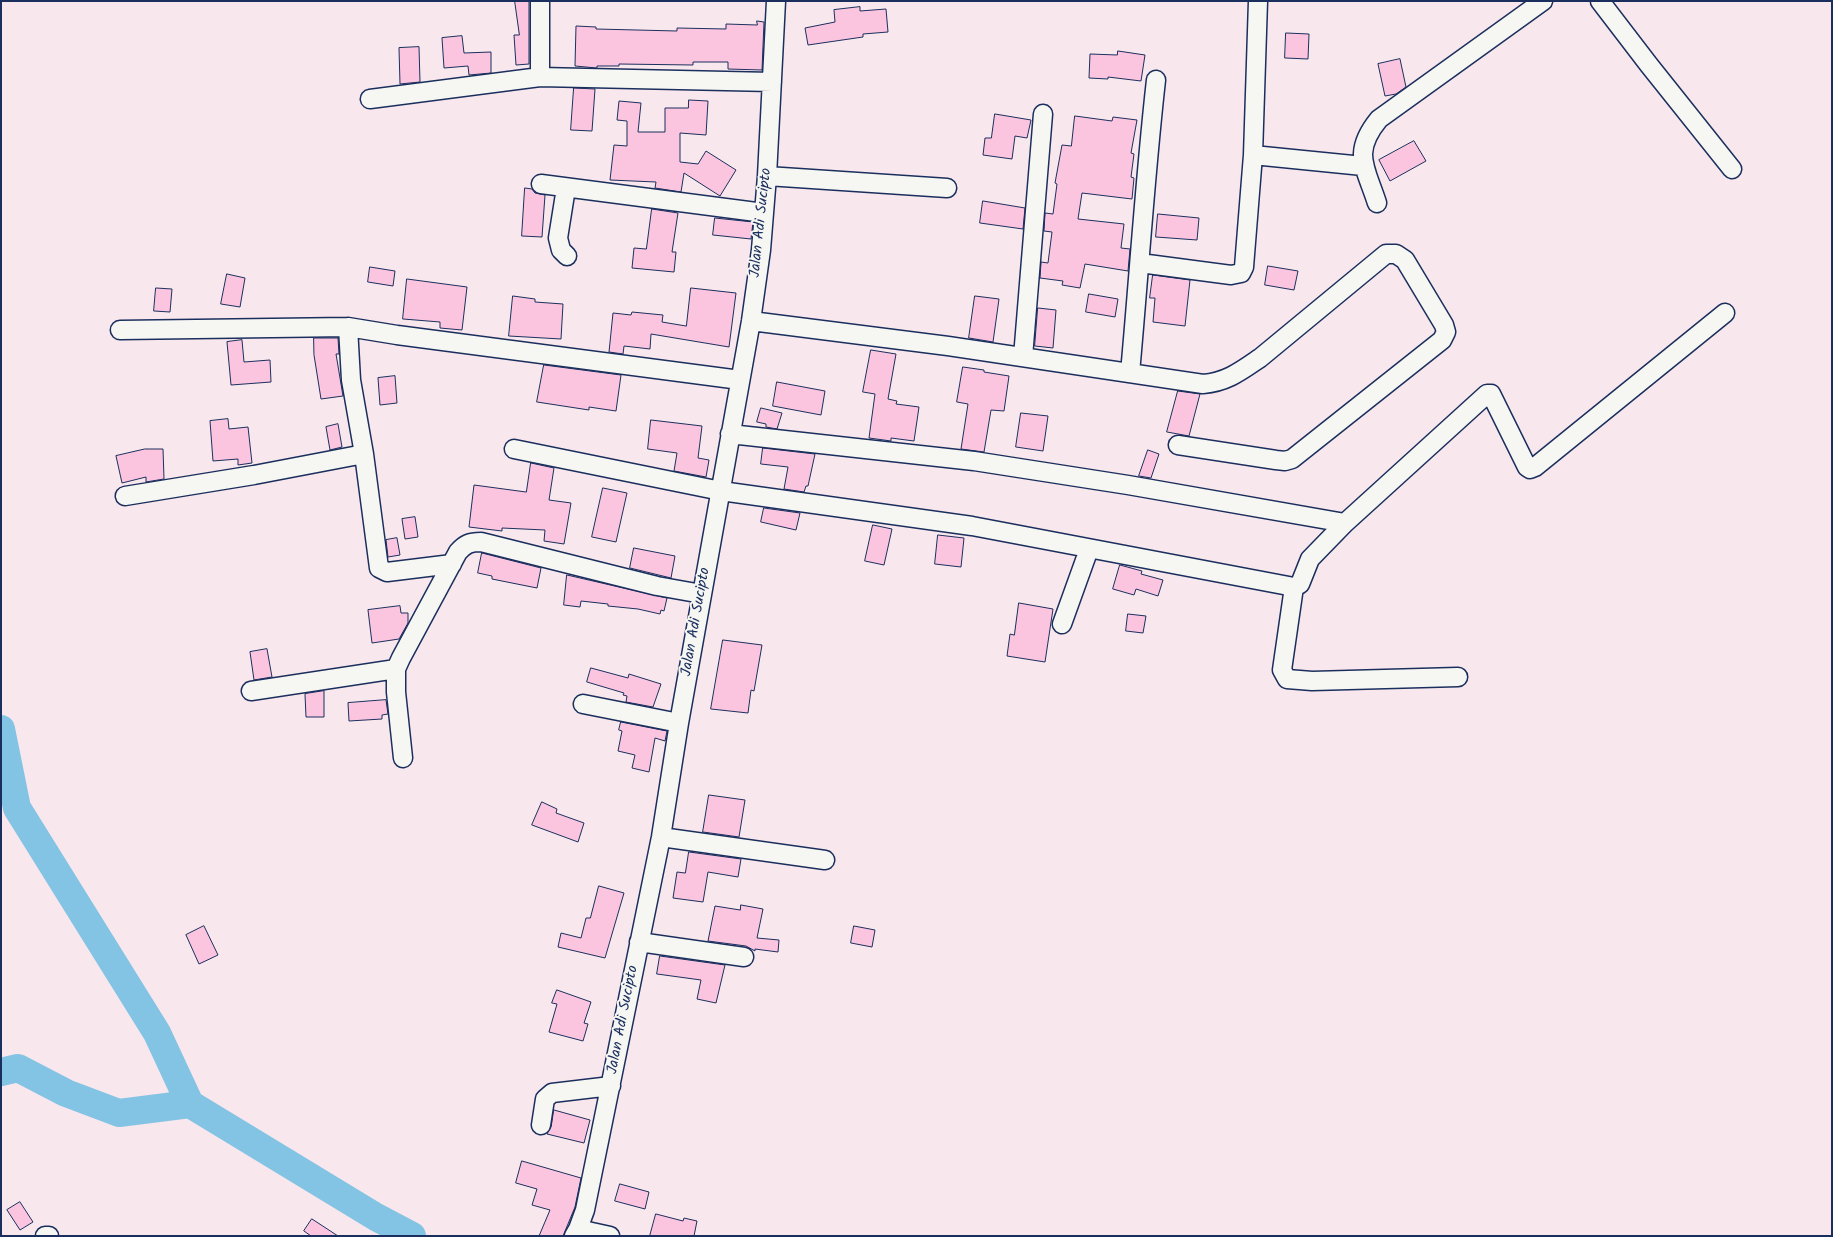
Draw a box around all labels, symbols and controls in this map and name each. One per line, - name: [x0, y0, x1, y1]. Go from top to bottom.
- street label: Jalan Adi Sucipto: [747, 167, 777, 279]
- street label: Jalan Adi Sucipto: [679, 566, 715, 678]
- street label: Jalan Adi Sucipto: [605, 964, 643, 1076]

